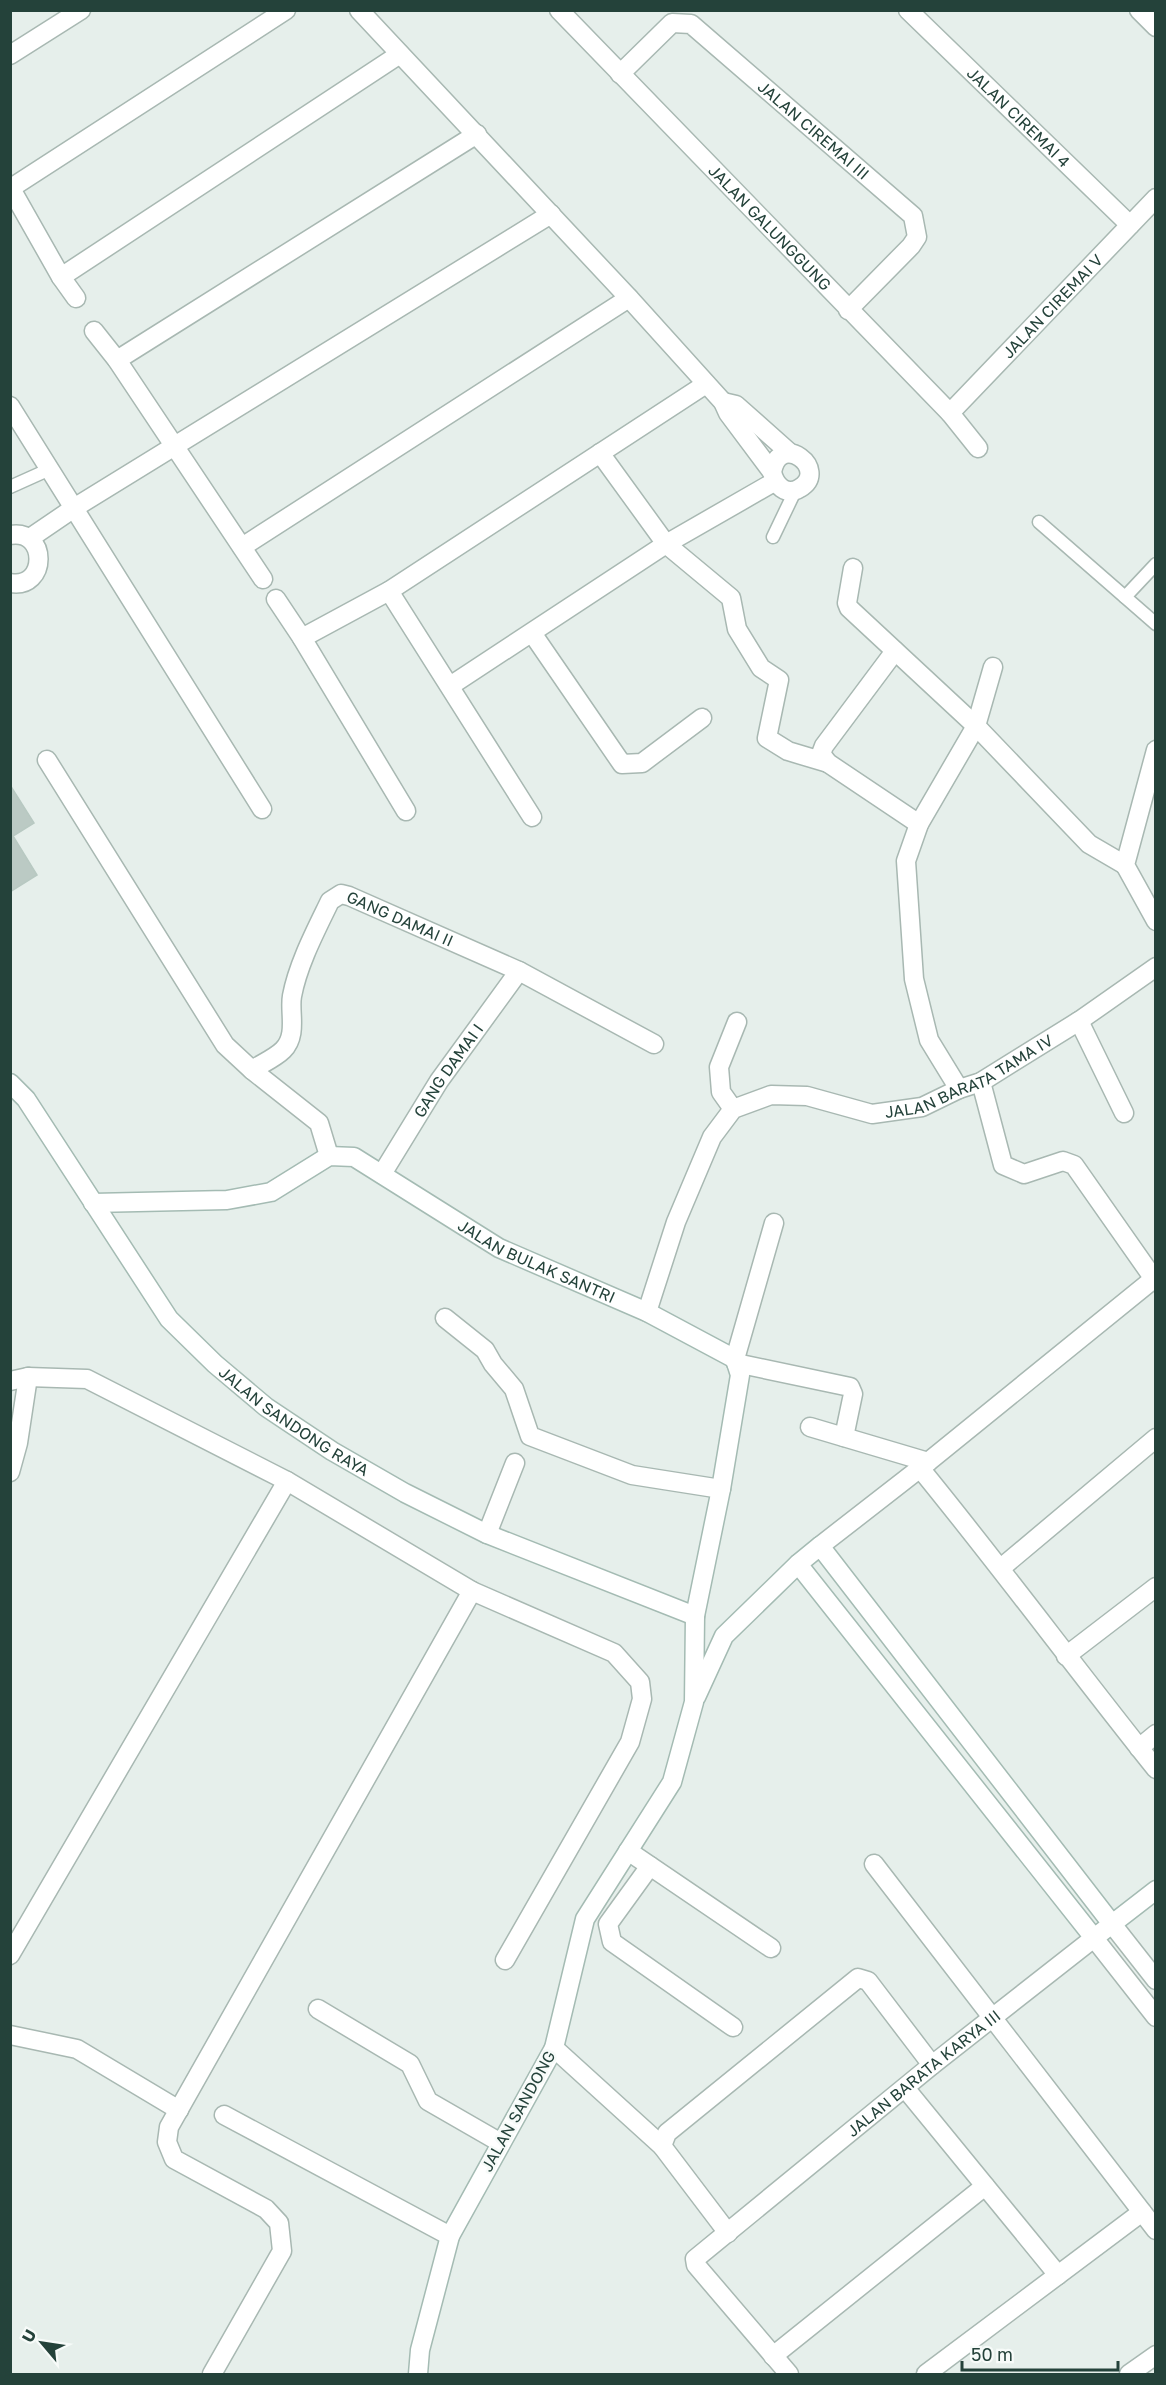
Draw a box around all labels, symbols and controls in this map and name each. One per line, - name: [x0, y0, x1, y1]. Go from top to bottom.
- street label: JALAN CIREMAI 4: [963, 63, 1074, 171]
- street label: JALAN CIREMAI III: [754, 76, 873, 184]
- street label: JALAN GALUNGGUNG: [704, 160, 836, 295]
- street label: JALAN CIREMAI V: [998, 250, 1107, 362]
- street label: GANG DAMAI II: [344, 886, 456, 951]
- street label: GANG DAMAI I: [409, 1020, 487, 1121]
- street label: JALAN BARATA TAMA IV: [884, 1030, 1057, 1122]
- street label: JALAN BULAK SANTRI: [454, 1215, 619, 1307]
- street label: JALAN SANDONG RAYA: [215, 1362, 373, 1480]
- street label: JALAN BARATA KARYA III: [843, 2005, 1004, 2141]
- street label: JALAN SANDONG: [477, 2047, 559, 2175]
- north arrow: [12, 2313, 72, 2373]
- text: U: [17, 2326, 40, 2346]
- scale bar: [962, 2334, 1118, 2372]
- text: 50 m: [971, 2343, 1013, 2365]

